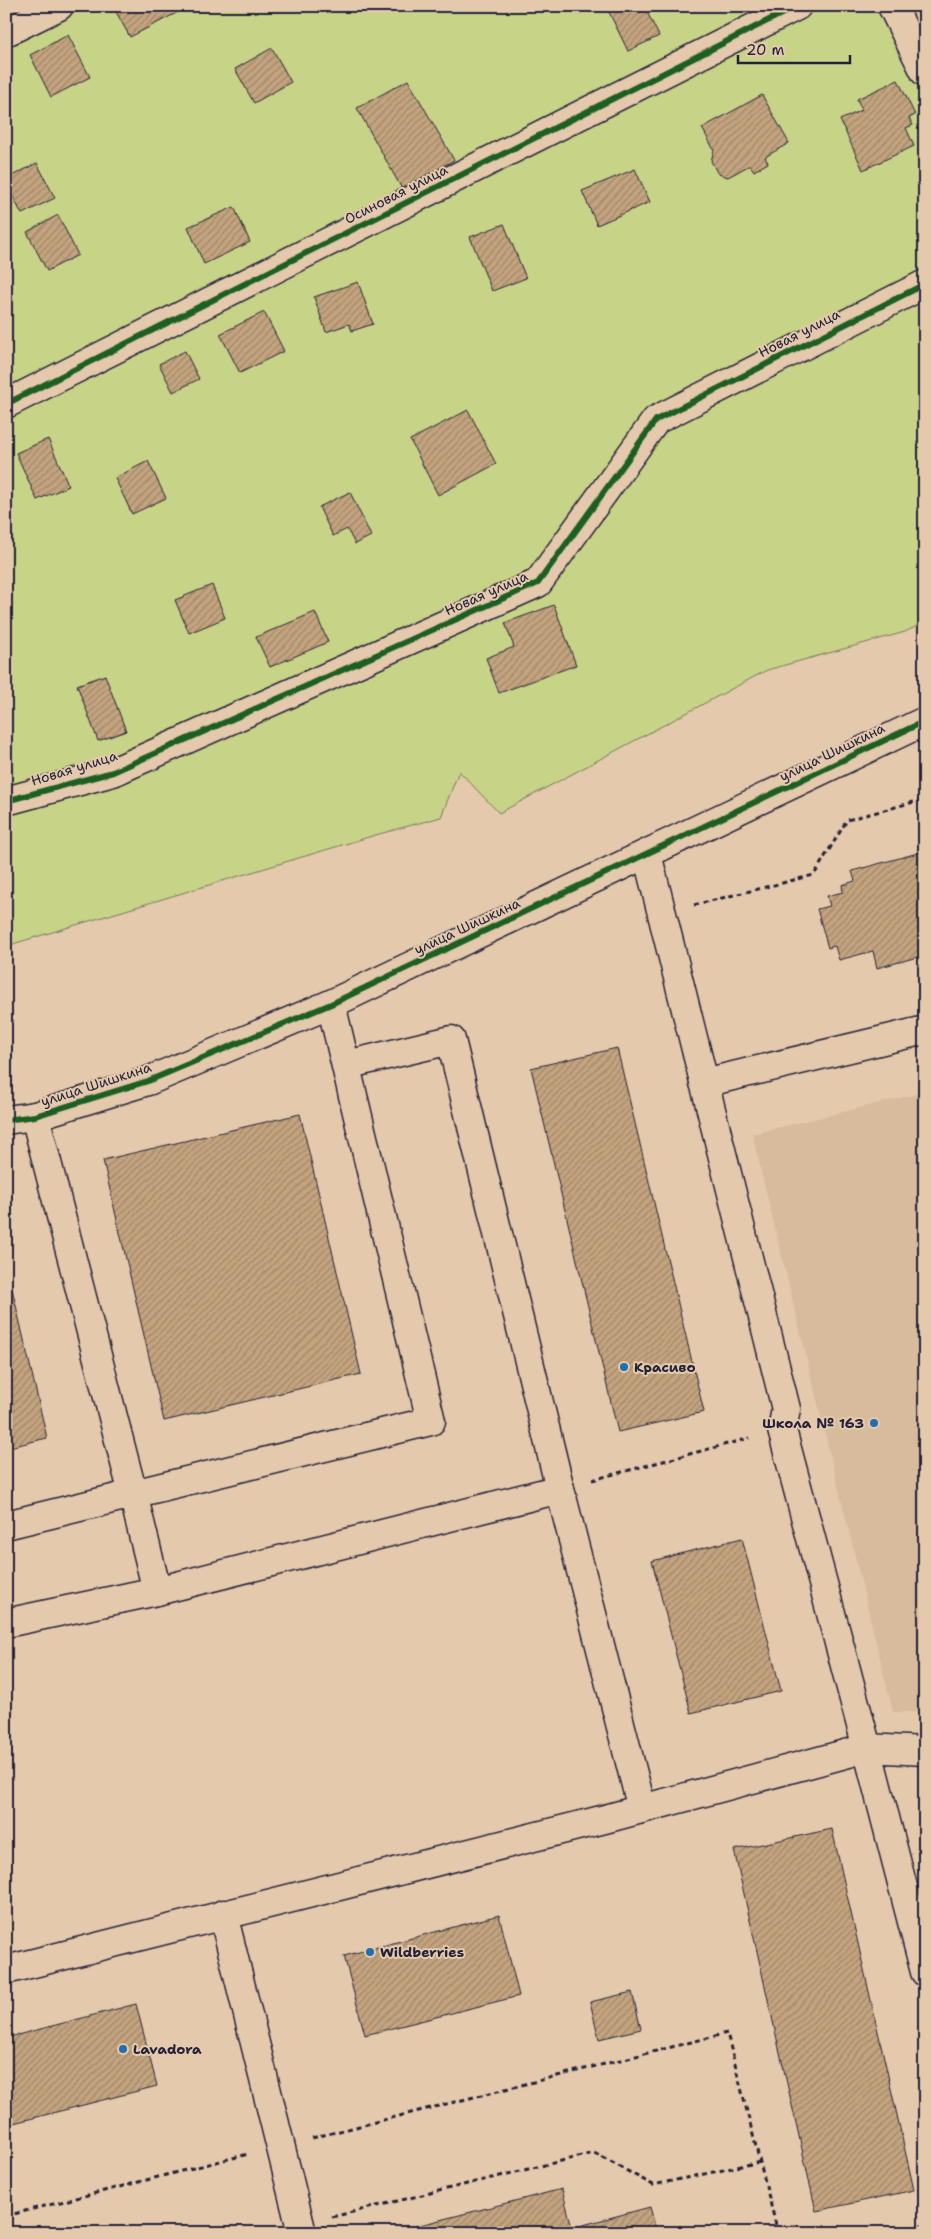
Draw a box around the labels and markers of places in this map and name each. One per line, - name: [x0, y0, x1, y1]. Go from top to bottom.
- place label: Красиво: [634, 1358, 696, 1376]
- marker: Красиво: [618, 1361, 630, 1373]
- place label: Школа № 163: [762, 1414, 864, 1432]
- marker: Школа № 163: [868, 1417, 880, 1429]
- place label: Wildberries: [380, 1943, 464, 1961]
- marker: Wildberries: [364, 1946, 376, 1958]
- place label: Lavadora: [133, 2040, 202, 2058]
- marker: Lavadora: [117, 2043, 129, 2055]

